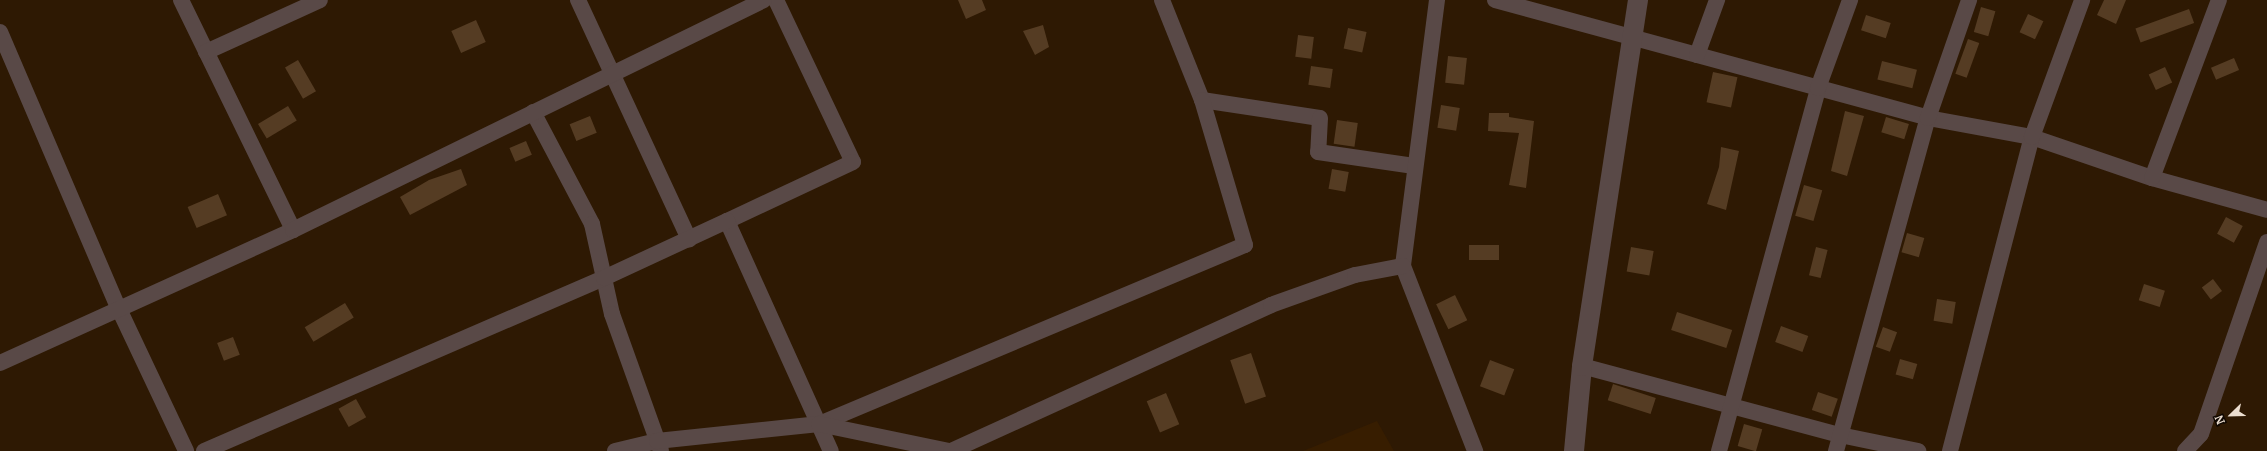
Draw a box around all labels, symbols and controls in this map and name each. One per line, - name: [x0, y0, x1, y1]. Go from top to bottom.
- north arrow: [2211, 395, 2251, 435]
- text: N: [2212, 413, 2228, 426]

